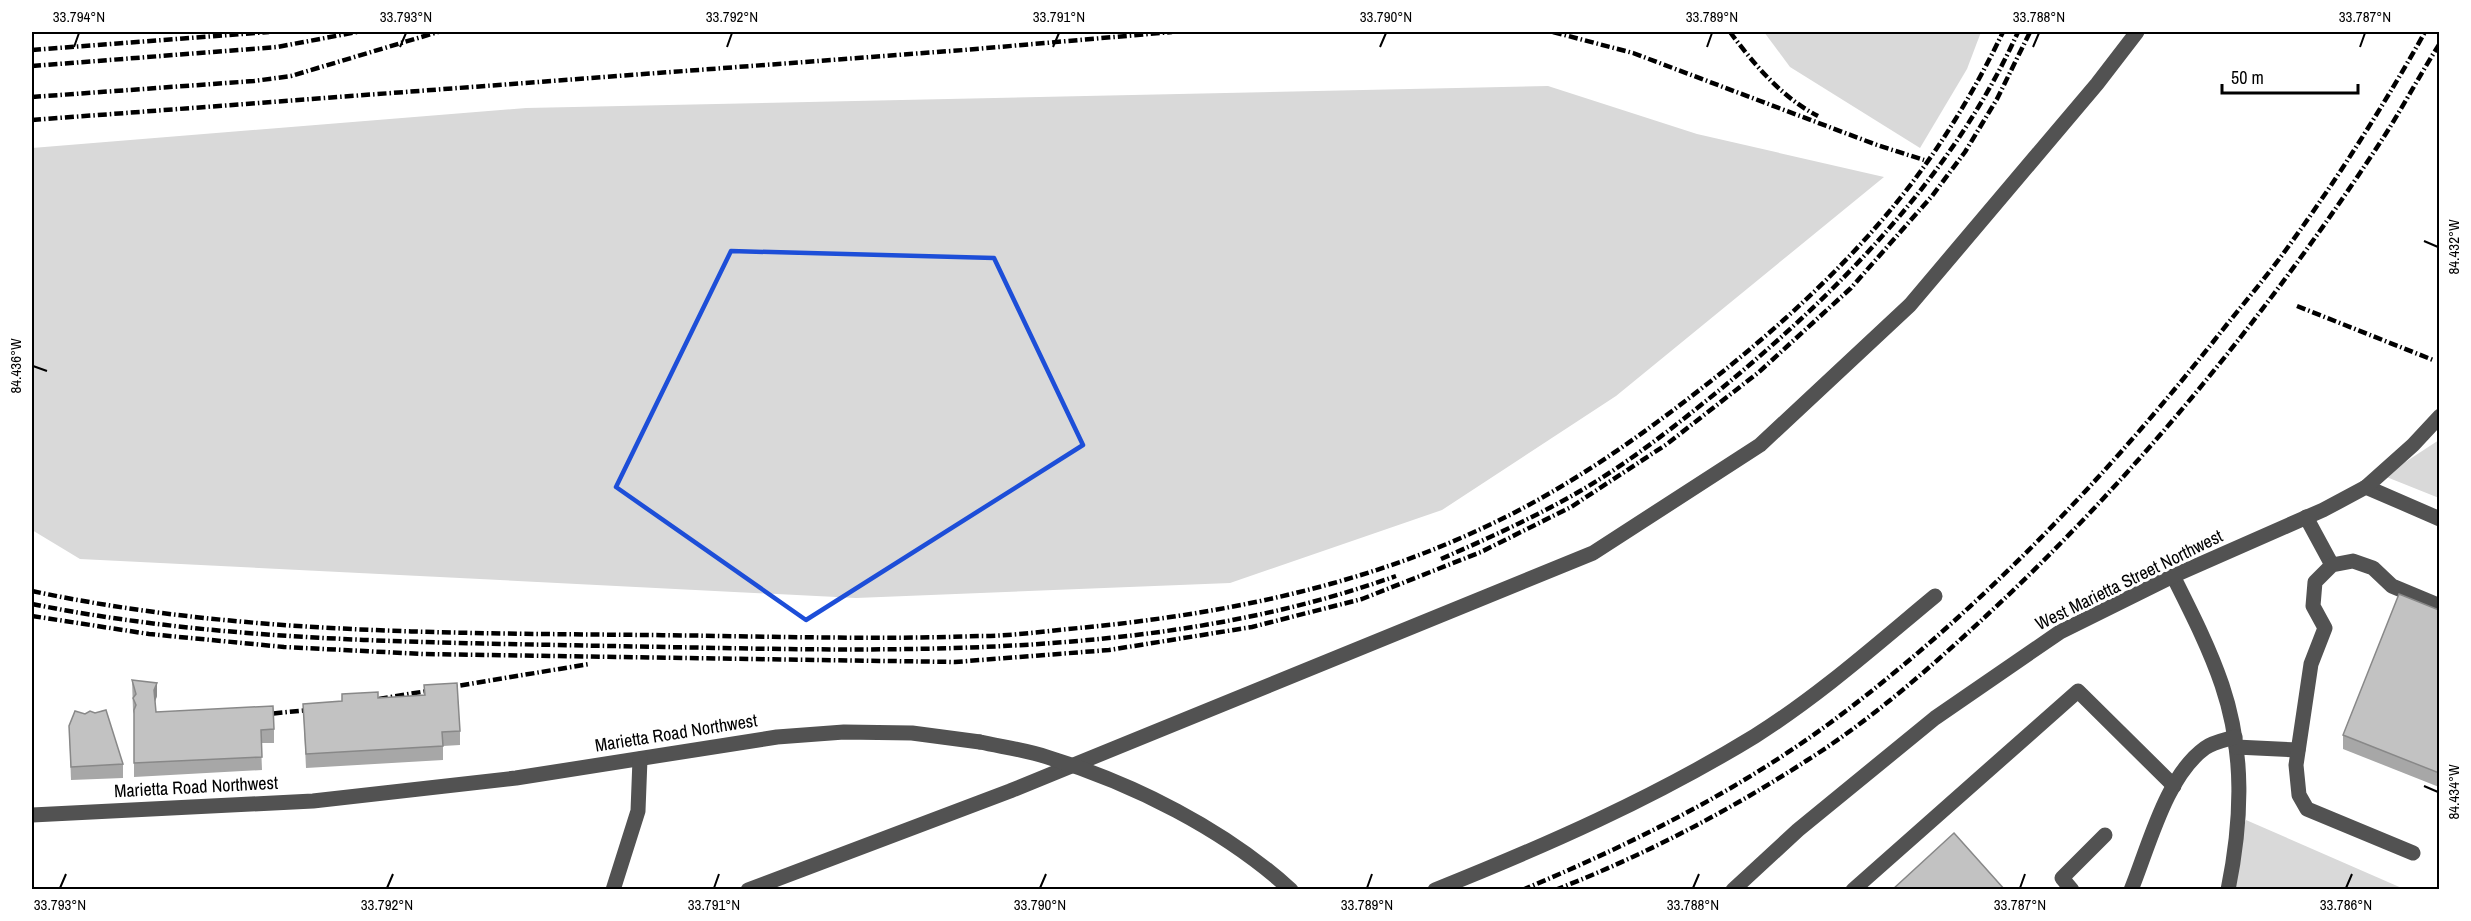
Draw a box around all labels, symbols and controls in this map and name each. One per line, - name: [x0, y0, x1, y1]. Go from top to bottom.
- text: 33.794°N: [53, 6, 105, 27]
- text: 33.793°N: [380, 6, 432, 27]
- text: 33.792°N: [706, 6, 758, 27]
- text: 33.791°N: [1033, 6, 1085, 27]
- text: 33.790°N: [1360, 6, 1412, 27]
- text: 33.789°N: [1686, 6, 1738, 27]
- text: 33.788°N: [2013, 6, 2065, 27]
- text: 33.787°N: [2339, 6, 2391, 27]
- scale bar: [2222, 57, 2358, 95]
- text: 50 m: [2231, 65, 2264, 90]
- text: 84.432°W: [2443, 219, 2464, 275]
- text: 84.436°W: [5, 338, 26, 394]
- street label: West Marietta Street Northwest: [2031, 523, 2227, 636]
- street label: Marietta Road Northwest: [593, 707, 759, 758]
- text: 84.434°W: [2443, 764, 2464, 820]
- street label: Marietta Road Northwest: [113, 770, 279, 803]
- text: 33.793°N: [34, 894, 86, 915]
- text: 33.792°N: [361, 894, 413, 915]
- text: 33.791°N: [688, 894, 740, 915]
- text: 33.790°N: [1014, 894, 1066, 915]
- text: 33.789°N: [1341, 894, 1393, 915]
- text: 33.788°N: [1667, 894, 1719, 915]
- text: 33.787°N: [1994, 894, 2046, 915]
- text: 33.786°N: [2320, 894, 2372, 915]

